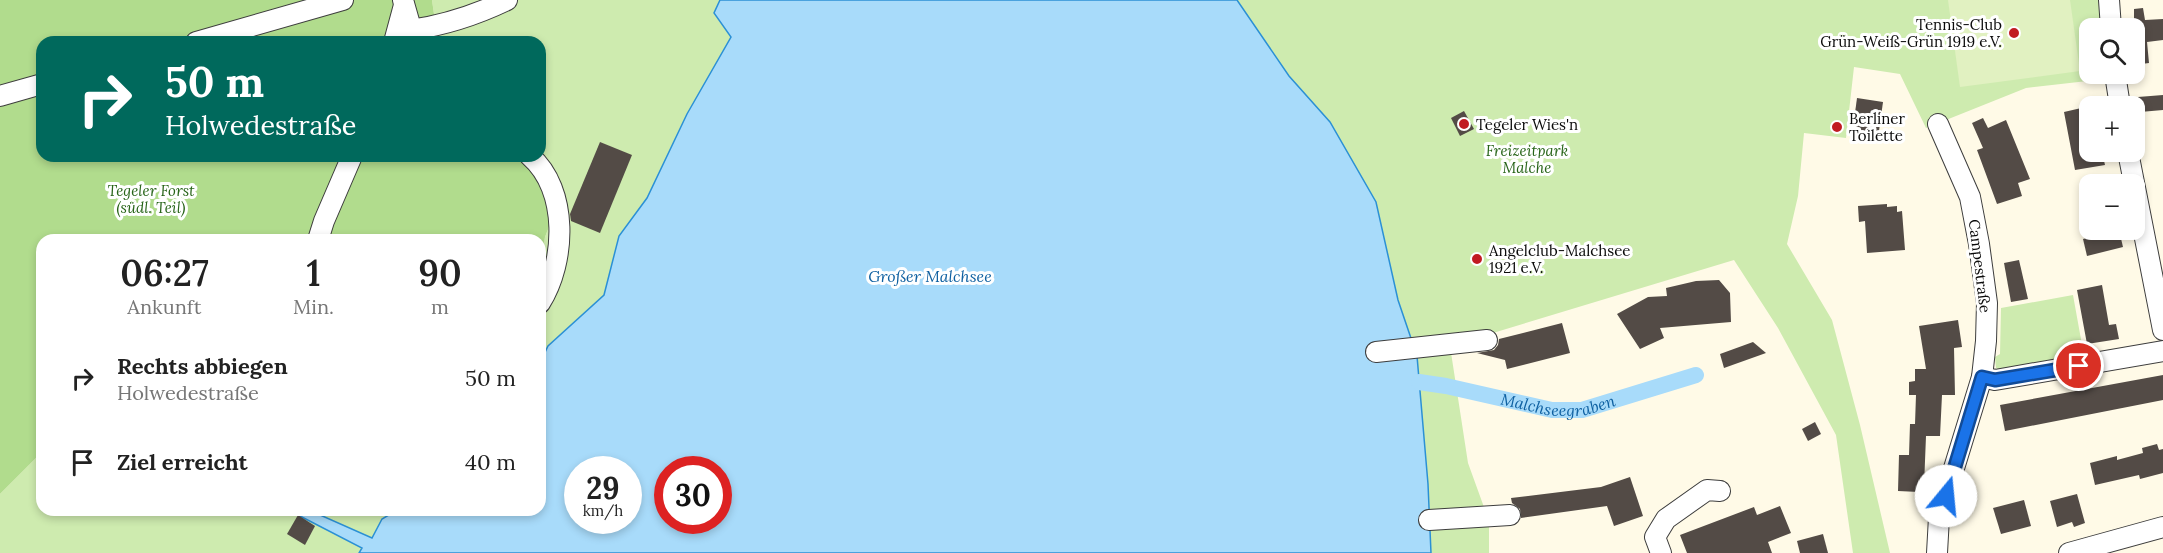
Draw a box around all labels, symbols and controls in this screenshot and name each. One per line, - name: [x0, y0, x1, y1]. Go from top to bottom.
- place label: Tennis-Club Grün-Weiß-Grün 1919 e.V.: [1820, 15, 2002, 51]
- map controls: [2079, 18, 2145, 240]
- button: search: [2079, 18, 2145, 84]
- marker: Tennis-Club Grün-Weiß-Grün 1919 e.V.: [2007, 26, 2021, 40]
- text: 50 m: [165, 55, 264, 109]
- icon: right: [66, 60, 144, 138]
- button: +: [2079, 96, 2145, 162]
- text: Holwedestraße: [165, 108, 356, 142]
- place label: Berliner Toilette: [1849, 109, 1905, 145]
- place label: Tegeler Wies'n: [1476, 115, 1578, 134]
- marker: Tegeler Wies'n: [1457, 117, 1471, 131]
- marker: Berliner Toilette: [1830, 120, 1844, 134]
- park label: Freizeitpark Malche: [1486, 141, 1569, 177]
- button: −: [2079, 174, 2145, 240]
- park label: Tegeler Forst (südl. Teil): [107, 181, 195, 218]
- street label: Campestraße: [1965, 218, 1995, 314]
- place label: Angelclub-Malchsee 1921 e.V.: [1488, 241, 1630, 277]
- text: 06:27: [120, 250, 209, 296]
- text: 1: [306, 250, 321, 296]
- text: 90: [418, 250, 462, 296]
- marker: Angelclub-Malchsee 1921 e.V.: [1470, 252, 1484, 266]
- water label: Großer Malchsee: [868, 266, 992, 286]
- text: Ankunft: [127, 294, 202, 319]
- text: Min.: [293, 294, 334, 319]
- text: m: [431, 294, 449, 319]
- pin: [2053, 340, 2104, 391]
- icon: arrive: [2062, 349, 2095, 382]
- text: Rechts abbiegen: [117, 352, 288, 380]
- icon: right: [66, 362, 99, 395]
- text: 50 m: [465, 364, 516, 392]
- text: Holwedestraße: [117, 380, 259, 405]
- water label: Malchseegraben: [1499, 389, 1618, 420]
- icon: arrive: [66, 446, 99, 479]
- text: Ziel erreicht: [117, 448, 248, 476]
- text: 40 m: [465, 448, 516, 476]
- speed limit sign: 30: [654, 456, 732, 534]
- position arrow: [1914, 464, 1978, 528]
- text: 29: [586, 469, 620, 507]
- text: km/h: [583, 501, 623, 520]

